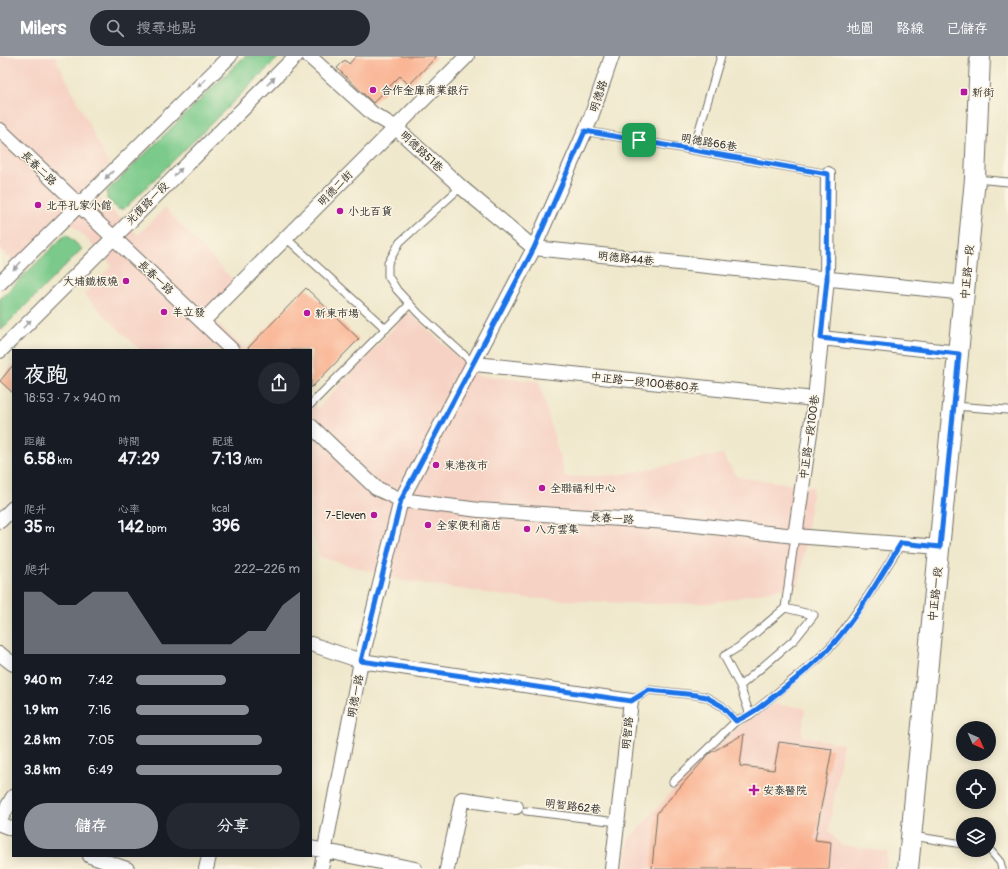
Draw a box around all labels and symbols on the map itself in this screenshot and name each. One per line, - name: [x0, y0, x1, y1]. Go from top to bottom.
- one-way arrow: [266, 76, 276, 86]
- one-way arrow: [197, 78, 207, 88]
- street label: 明德路: [587, 78, 610, 114]
- place label: 合作金庫商業銀行: [381, 84, 469, 97]
- marker: 合作金庫商業銀行: [368, 85, 378, 95]
- place label: 新街: [972, 86, 995, 99]
- marker: 新街: [959, 87, 969, 97]
- pin: [622, 123, 656, 157]
- street label: 明德路51巷: [397, 128, 446, 175]
- street label: 明德路66巷: [680, 131, 738, 154]
- street label: 長春二路: [18, 148, 59, 188]
- one-way arrow: [173, 167, 183, 177]
- street label: 明德二街: [315, 167, 356, 209]
- one-way arrow: [104, 170, 114, 179]
- street label: 光復路一段: [123, 179, 171, 227]
- place label: 北平孔家小館: [46, 199, 112, 212]
- marker: 北平孔家小館: [33, 200, 43, 210]
- place label: 小北百貨: [348, 205, 392, 218]
- marker: 小北百貨: [335, 206, 345, 216]
- street label: 中正路一段: [959, 244, 976, 300]
- street label: 明德路44巷: [597, 249, 655, 268]
- street label: 長春一路: [135, 258, 176, 297]
- one-way arrow: [12, 261, 22, 271]
- place label: 大埔鐵板燒: [63, 275, 118, 288]
- marker: 大埔鐵板燒: [121, 276, 131, 286]
- place label: 羊立發: [172, 306, 205, 319]
- marker: 羊立發: [159, 307, 169, 317]
- place label: 新東市場: [315, 307, 359, 320]
- marker: 新東市場: [302, 308, 312, 318]
- one-way arrow: [22, 319, 32, 329]
- street label: 中正路一段100巷80弄: [590, 370, 700, 395]
- street label: 中正路一段100巷: [797, 394, 822, 480]
- place label: 東港夜市: [444, 459, 488, 472]
- marker: 東港夜市: [431, 460, 441, 470]
- place label: 全聯福利中心: [550, 482, 616, 495]
- marker: 全聯福利中心: [537, 483, 547, 493]
- place label: 7-Eleven: [325, 509, 366, 522]
- marker: 7-Eleven: [369, 510, 379, 520]
- street label: 長春一路: [590, 510, 634, 527]
- place label: 全家便利商店: [436, 519, 502, 532]
- marker: 全家便利商店: [423, 520, 433, 530]
- place label: 八方雲集: [535, 523, 579, 536]
- marker: 八方雲集: [522, 524, 532, 534]
- street label: 中正路一段: [926, 566, 945, 622]
- street label: 明德一路: [345, 673, 366, 719]
- street label: 明智路: [619, 716, 636, 750]
- north arrow: [956, 721, 996, 761]
- marker: 安泰醫院: [748, 784, 760, 796]
- place label: 安泰醫院: [763, 784, 807, 797]
- street label: 明智路62巷: [544, 797, 602, 816]

